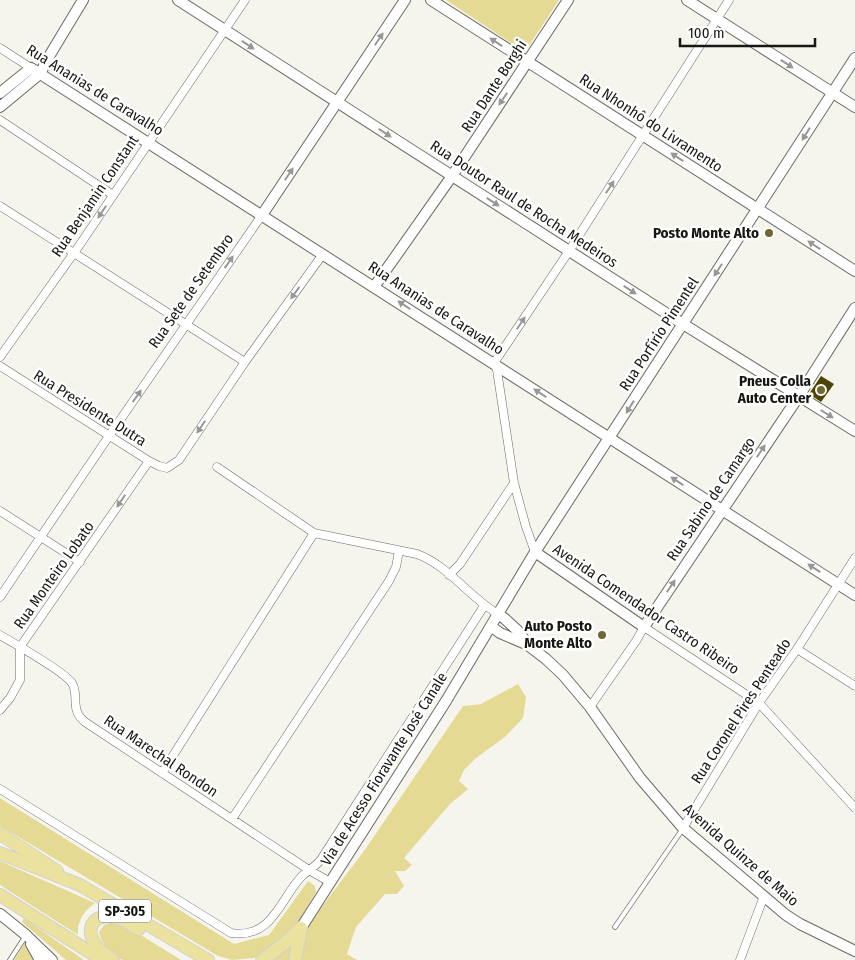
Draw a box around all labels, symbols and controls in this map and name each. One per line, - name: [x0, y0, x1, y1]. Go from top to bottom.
- scale bar: [680, 15, 815, 47]
- text: 100 m: [688, 24, 725, 42]
- one-way arrow: [374, 32, 384, 46]
- street label: Rua Dante Borghi: [458, 37, 530, 135]
- one-way arrow: [489, 37, 503, 46]
- street label: Rua Ananias de Caravalho: [23, 40, 167, 140]
- one-way arrow: [242, 40, 255, 50]
- one-way arrow: [780, 59, 794, 69]
- street label: Rua Nhonhô do Livramento: [576, 70, 726, 176]
- one-way arrow: [498, 93, 508, 106]
- one-way arrow: [801, 127, 810, 140]
- one-way arrow: [379, 128, 392, 138]
- street label: Rua Benjamin Constant: [48, 132, 142, 260]
- street label: Rua Doutor Raul de Rocha Medeiros: [427, 137, 621, 271]
- one-way arrow: [671, 153, 684, 162]
- one-way arrow: [284, 167, 294, 181]
- one-way arrow: [605, 180, 614, 193]
- one-way arrow: [487, 197, 500, 207]
- one-way arrow: [97, 205, 107, 219]
- place label: Posto Monte Alto: [653, 224, 759, 242]
- marker: Posto Monte Alto: [763, 227, 775, 239]
- street label: Rua Sete de Setembro: [145, 230, 237, 352]
- one-way arrow: [807, 240, 821, 250]
- one-way arrow: [224, 255, 234, 269]
- street label: Rua Ananias de Caravalho: [365, 257, 507, 359]
- one-way arrow: [713, 264, 723, 277]
- street label: Rua Porfírio Pimentel: [616, 274, 702, 394]
- one-way arrow: [624, 285, 637, 295]
- one-way arrow: [290, 287, 300, 300]
- one-way arrow: [397, 301, 410, 310]
- one-way arrow: [516, 316, 526, 329]
- street label: Rua Presidente Dutra: [30, 366, 150, 450]
- place label: Pneus Colla Auto Center: [737, 372, 812, 407]
- marker: Pneus Colla Auto Center: [815, 384, 827, 396]
- one-way arrow: [534, 388, 547, 398]
- one-way arrow: [132, 389, 142, 402]
- one-way arrow: [626, 400, 635, 414]
- one-way arrow: [820, 409, 834, 418]
- one-way arrow: [196, 420, 206, 433]
- street label: Rua Sabino de Camargo: [663, 434, 759, 564]
- one-way arrow: [756, 445, 766, 458]
- one-way arrow: [671, 476, 684, 485]
- one-way arrow: [116, 495, 126, 508]
- street label: Rua Monteiro Lobato: [10, 518, 98, 632]
- street label: Avenida Comendador Castro Ribeiro: [549, 540, 743, 678]
- one-way arrow: [807, 564, 821, 573]
- one-way arrow: [666, 579, 676, 593]
- place label: Auto Posto Monte Alto: [524, 617, 592, 652]
- marker: Auto Posto Monte Alto: [596, 629, 608, 641]
- street label: Rua Coronel Pires Penteado: [687, 635, 795, 787]
- street label: Via de Acesso Fioravante José Canale: [317, 669, 451, 869]
- street label: Rua Marechal Rondon: [101, 711, 221, 801]
- street label: Avenida Quinze de Maio: [680, 800, 802, 910]
- road number: SP-305: [99, 899, 151, 922]

